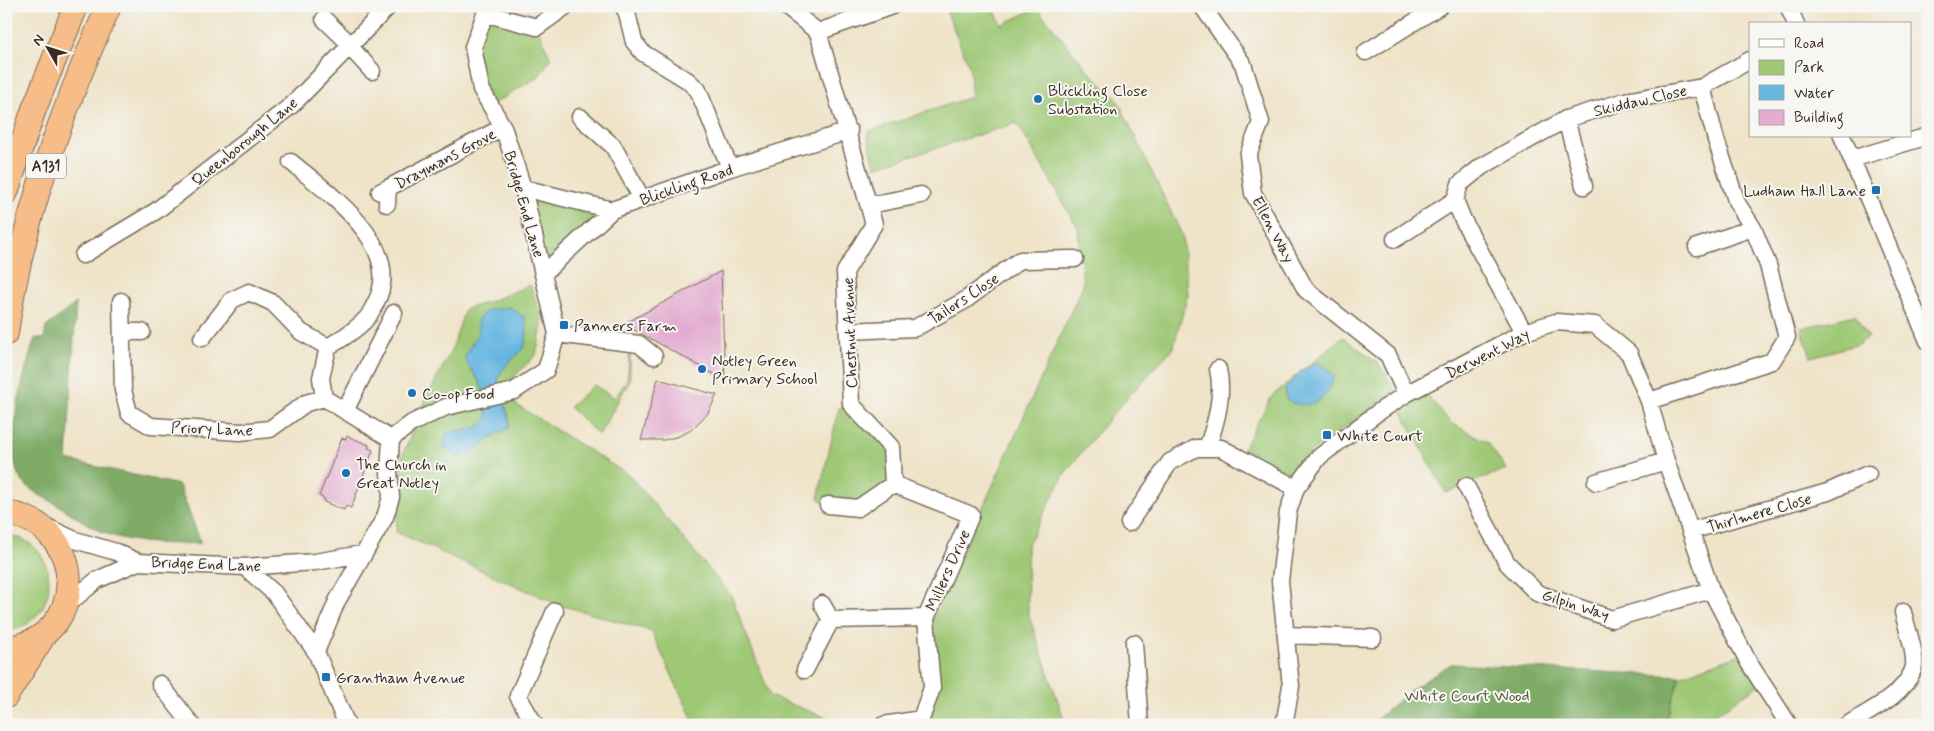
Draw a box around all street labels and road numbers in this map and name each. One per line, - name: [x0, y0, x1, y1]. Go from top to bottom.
- street label: Skiddaw Close: [1592, 81, 1689, 122]
- street label: Queenborough Lane: [188, 93, 302, 191]
- street label: Draymans Grove: [391, 124, 500, 195]
- street label: Bridge End Lane: [498, 149, 549, 260]
- road number: A131: [26, 154, 66, 178]
- street label: Blickling Road: [637, 160, 736, 212]
- street label: Ellen Way: [1246, 193, 1299, 267]
- street label: Tailors Close: [924, 268, 1003, 330]
- street label: Chestnut Avenue: [838, 277, 863, 389]
- street label: Derwent Way: [1442, 324, 1533, 384]
- street label: Priory Lane: [171, 418, 253, 441]
- street label: Thirlmere Close: [1705, 488, 1814, 538]
- street label: Millers Drive: [921, 527, 976, 615]
- street label: Bridge End Lane: [151, 552, 261, 577]
- street label: Gilpin Way: [1539, 585, 1612, 626]

